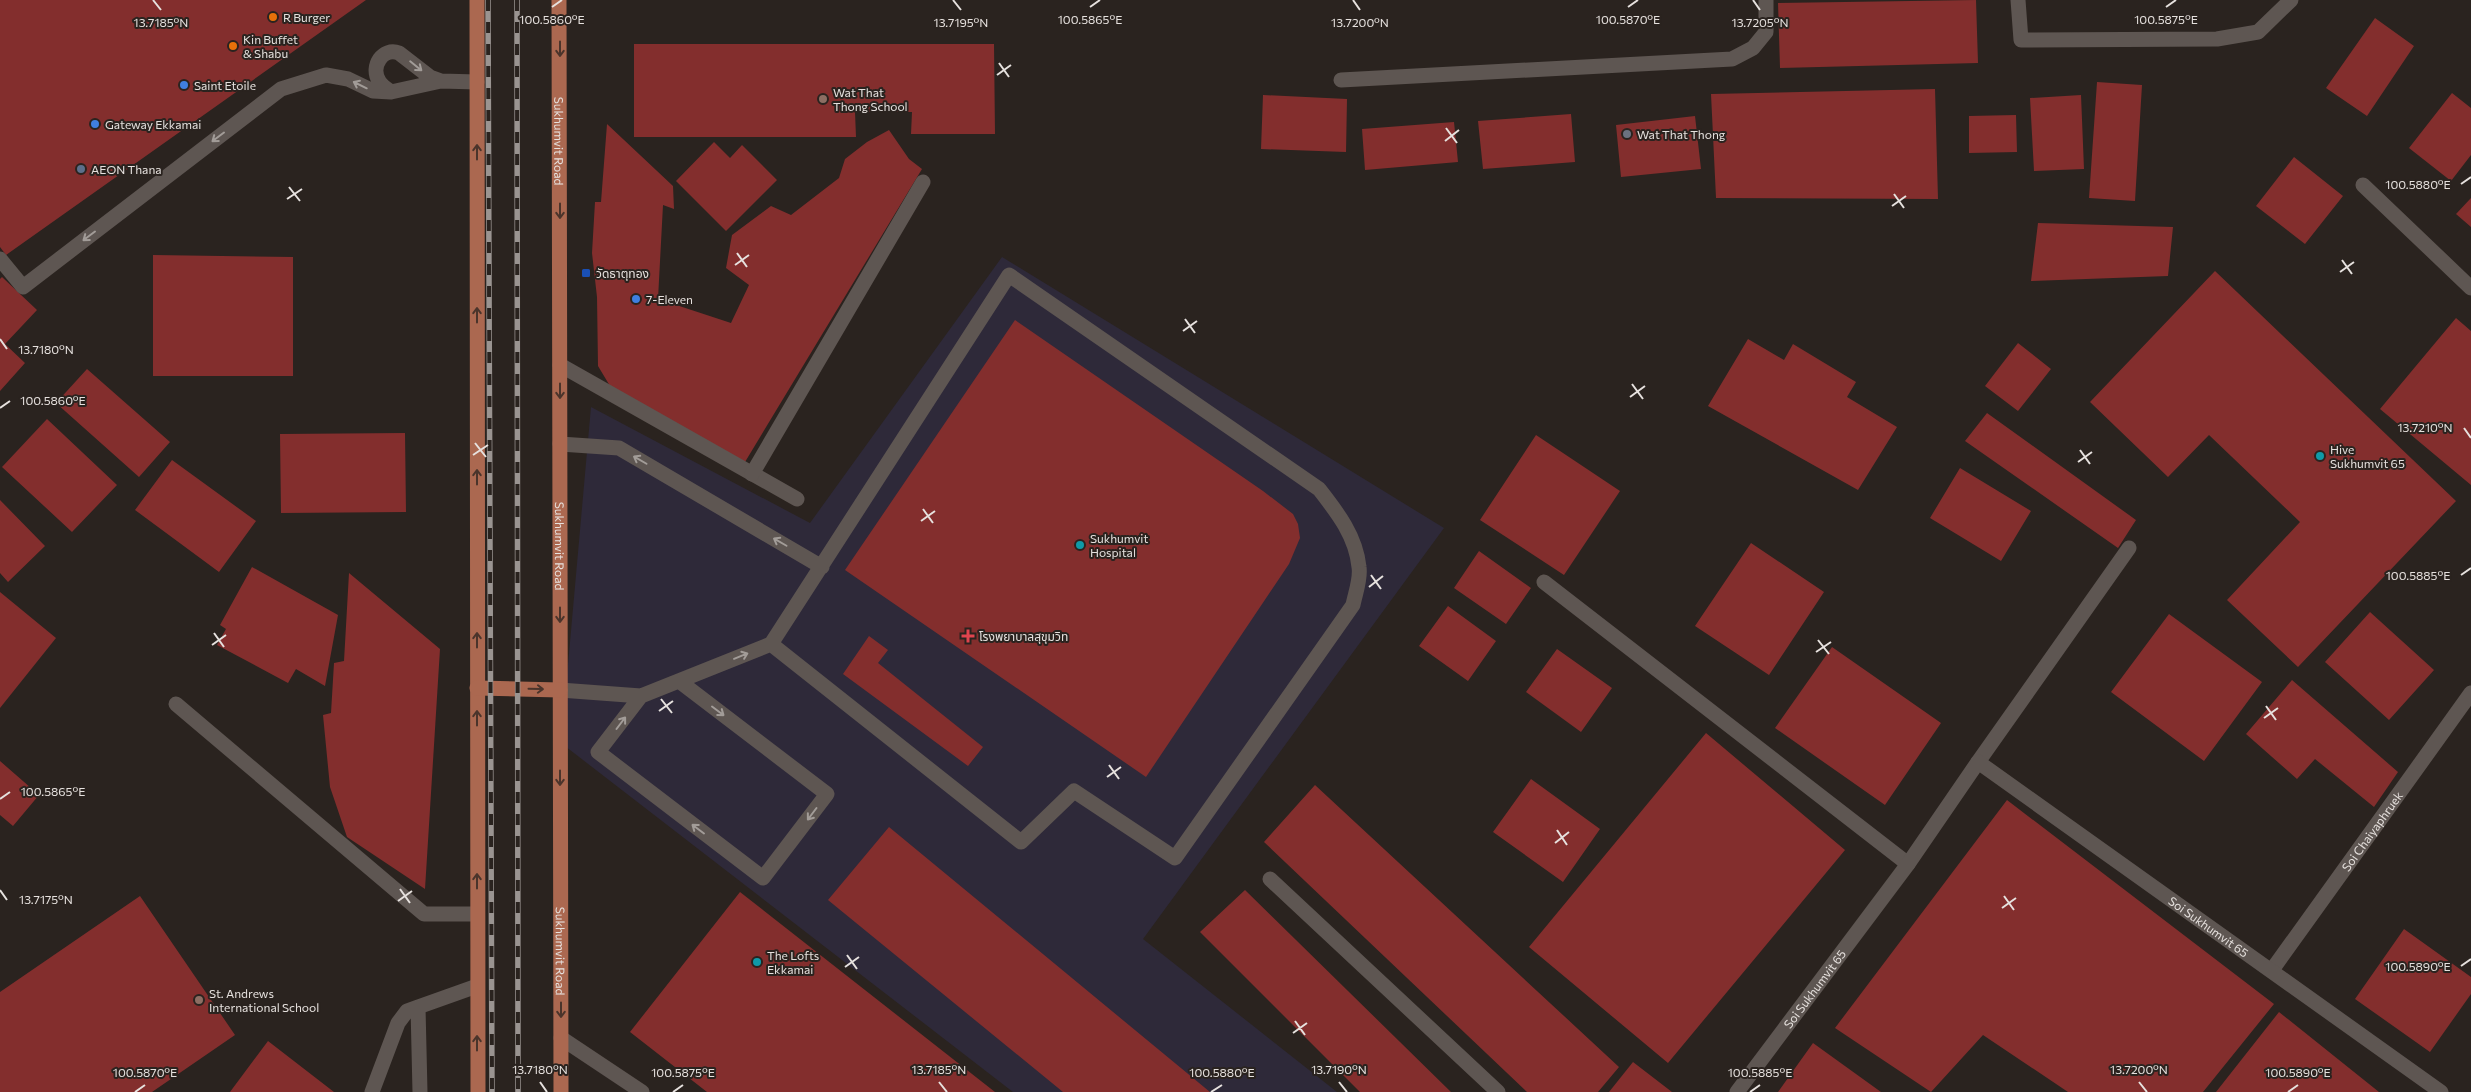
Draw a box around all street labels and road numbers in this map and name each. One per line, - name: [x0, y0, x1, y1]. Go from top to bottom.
- street label: Sukhumvit Road: [552, 97, 566, 185]
- street label: Sukhumvit Road: [553, 502, 567, 590]
- street label: Soi Chaiyaphruek: [2338, 788, 2405, 874]
- street label: Soi Sukhumvit 65: [2166, 893, 2251, 960]
- street label: Sukhumvit Road: [554, 907, 568, 995]
- street label: Soi Sukhumvit 65: [1780, 947, 1848, 1031]

